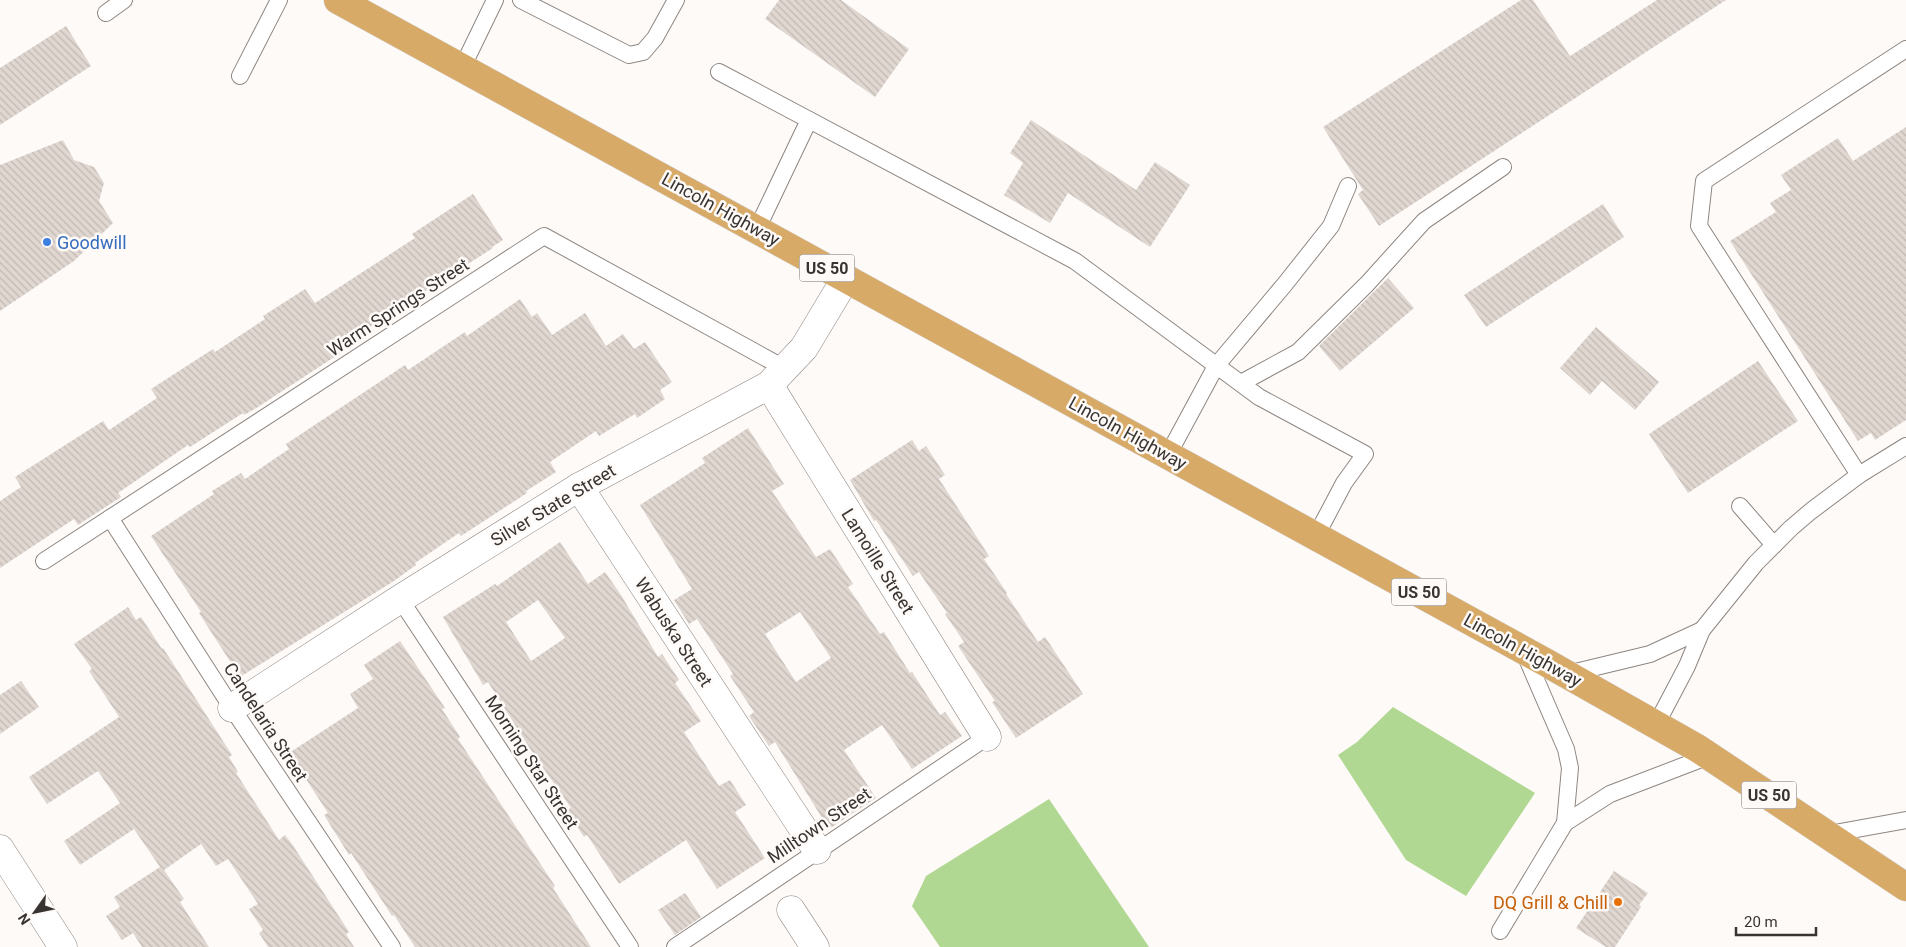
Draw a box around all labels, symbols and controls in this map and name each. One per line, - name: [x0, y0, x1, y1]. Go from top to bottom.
- street label: Lincoln Highway: [658, 168, 784, 250]
- place label: Goodwill: [57, 232, 127, 253]
- marker: Goodwill: [41, 236, 53, 248]
- street label: Warm Springs Street: [323, 253, 473, 361]
- road number: US 50: [800, 254, 854, 282]
- street label: Lincoln Highway: [1065, 392, 1191, 474]
- street label: Silver State Street: [487, 459, 619, 551]
- street label: Lamoille Street: [837, 504, 919, 618]
- street label: Wabuska Street: [631, 574, 717, 690]
- road number: US 50: [1392, 578, 1446, 606]
- street label: Lincoln Highway: [1460, 609, 1586, 691]
- street label: Candelaria Street: [220, 659, 312, 785]
- street label: Morning Star Street: [481, 691, 583, 833]
- road number: US 50: [1742, 782, 1796, 808]
- street label: Milltown Street: [763, 783, 875, 867]
- north arrow: [10, 887, 60, 937]
- place label: DQ Grill & Chill: [1493, 892, 1608, 913]
- marker: DQ Grill & Chill: [1612, 896, 1624, 908]
- scale bar: [1736, 904, 1816, 936]
- text: N: [15, 911, 34, 928]
- text: 20 m: [1744, 913, 1778, 931]

